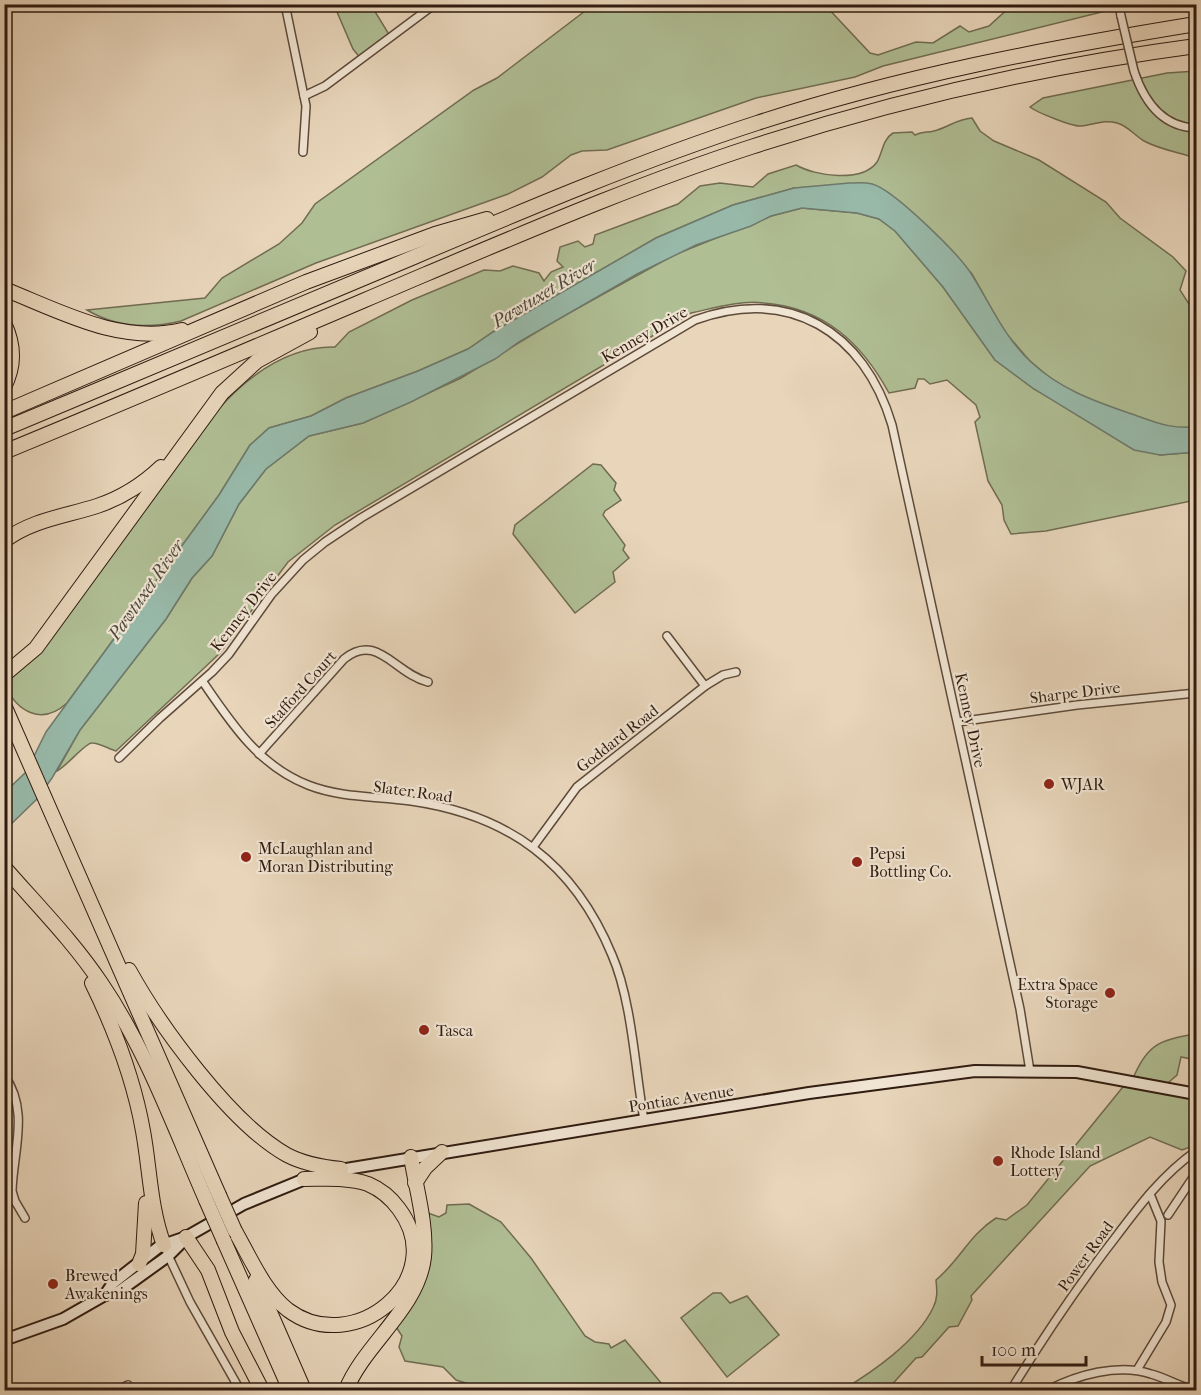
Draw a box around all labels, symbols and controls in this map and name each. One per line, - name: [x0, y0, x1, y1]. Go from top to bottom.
- water label: Pawtuxet River: [488, 253, 602, 333]
- street label: Kenney Drive: [598, 302, 691, 367]
- water label: Pawtuxet River: [104, 534, 190, 645]
- street label: Kenney Drive: [206, 567, 281, 655]
- street label: Stafford Court: [261, 646, 340, 732]
- street label: Kenney Drive: [951, 671, 990, 769]
- street label: Sharpe Drive: [1029, 678, 1121, 707]
- street label: Goddard Road: [573, 700, 662, 776]
- place label: WJAR: [1060, 775, 1106, 794]
- street label: Slater Road: [372, 777, 454, 806]
- marker: WJAR: [1042, 777, 1056, 791]
- place label: McLaughlan and Moran Distributing: [258, 839, 393, 876]
- place label: Pepsi Bottling Co.: [869, 844, 951, 881]
- marker: McLaughlan and Moran Distributing: [239, 850, 253, 864]
- marker: Pepsi Bottling Co.: [850, 855, 864, 869]
- place label: Extra Space Storage: [1017, 975, 1098, 1012]
- marker: Extra Space Storage: [1103, 986, 1117, 1000]
- place label: Tasca: [436, 1021, 474, 1040]
- marker: Tasca: [417, 1023, 431, 1037]
- street label: Pontiac Avenue: [627, 1081, 735, 1116]
- place label: Rhode Island Lottery: [1010, 1143, 1101, 1180]
- marker: Rhode Island Lottery: [991, 1154, 1005, 1168]
- street label: Power Road: [1053, 1217, 1117, 1295]
- place label: Brewed Awakenings: [64, 1266, 148, 1303]
- marker: Brewed Awakenings: [46, 1277, 60, 1291]
- scale bar: [982, 1329, 1086, 1367]
- text: 100 m: [991, 1340, 1036, 1361]

